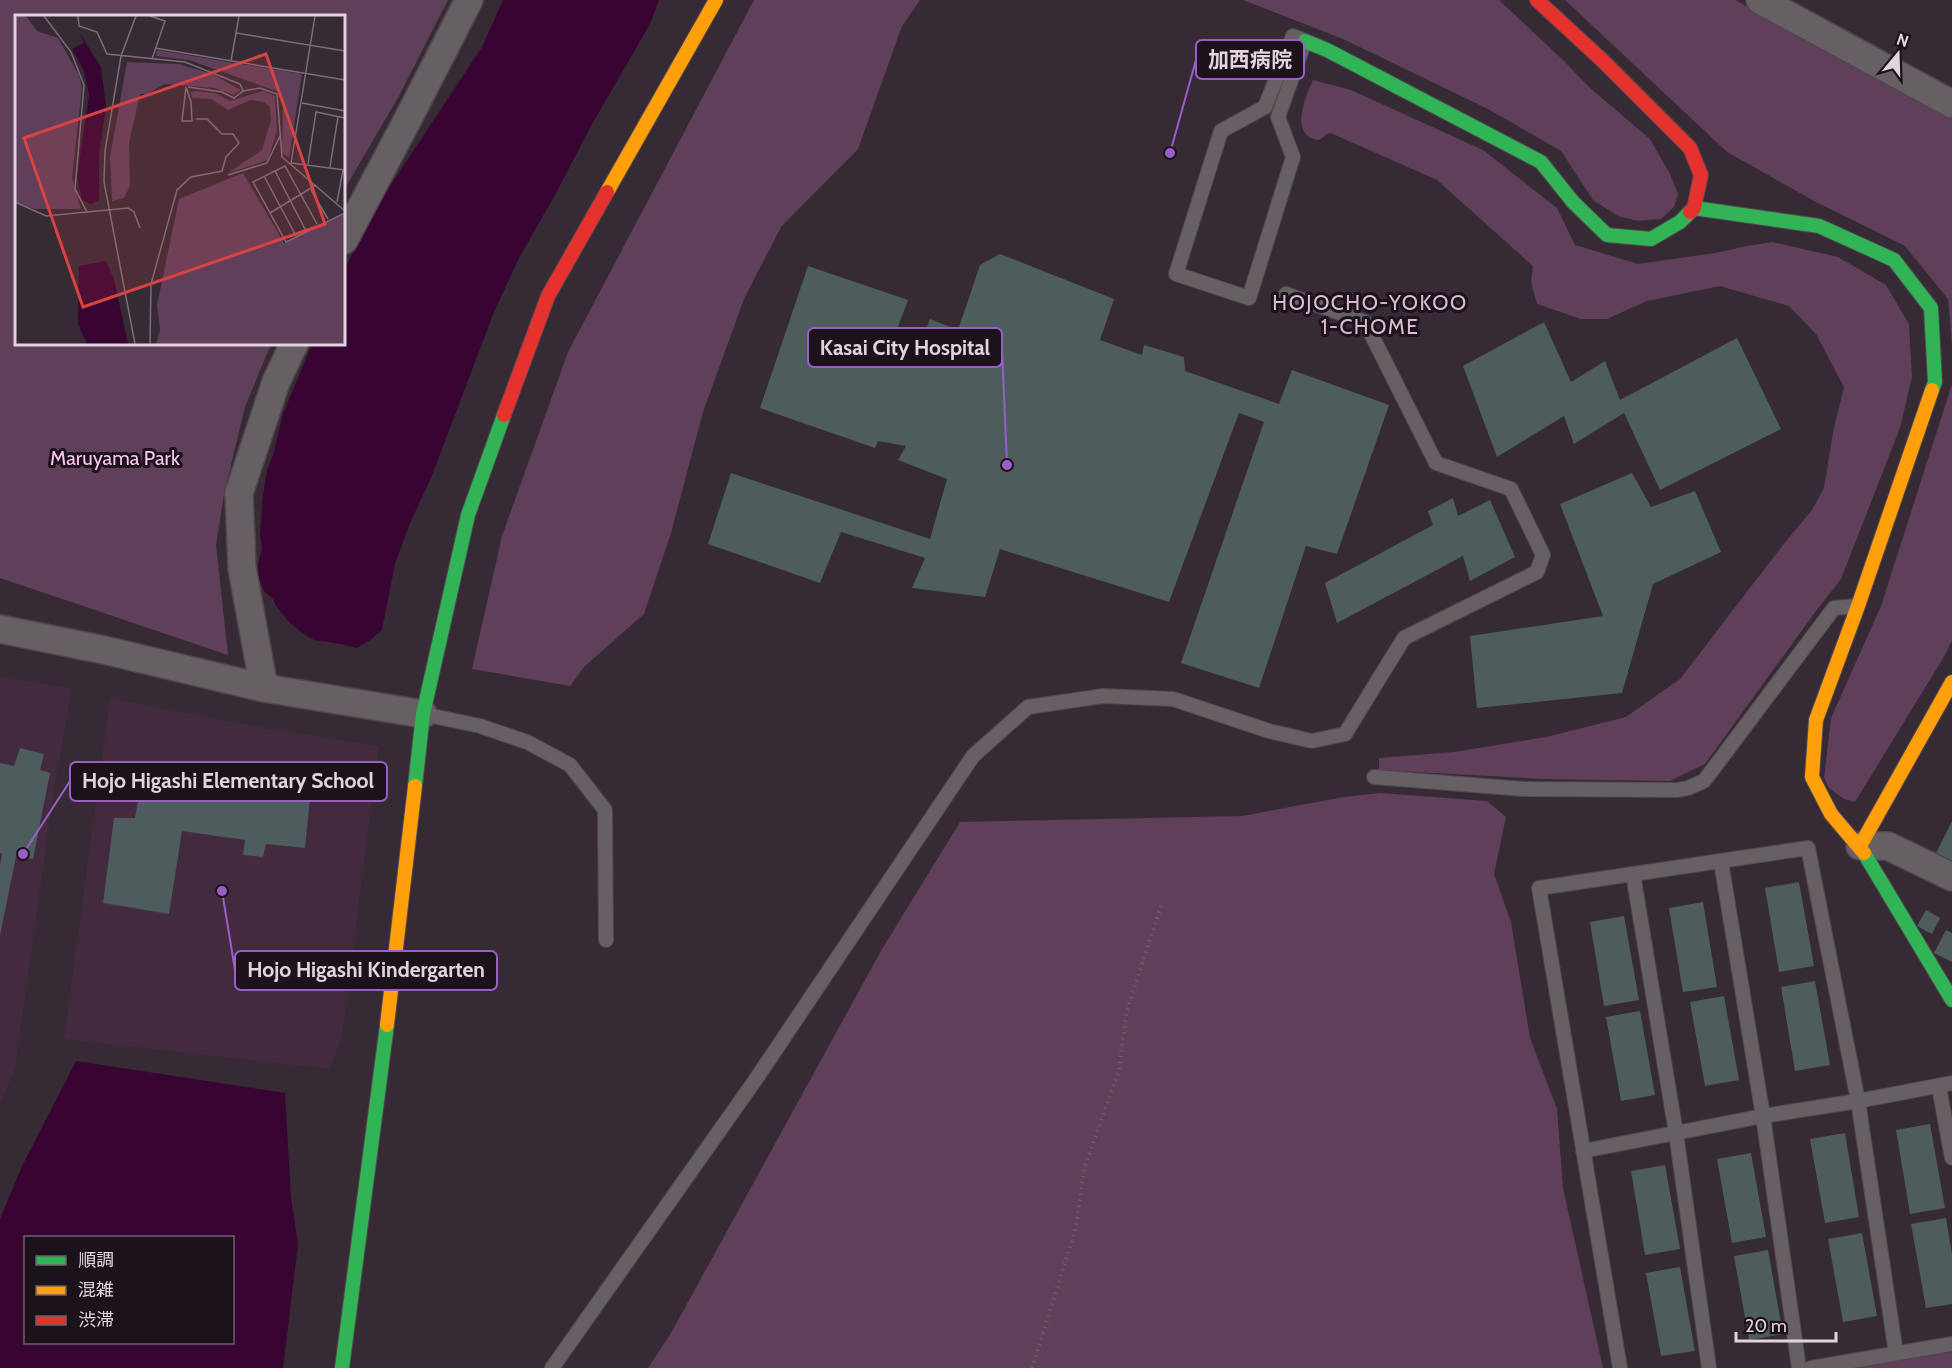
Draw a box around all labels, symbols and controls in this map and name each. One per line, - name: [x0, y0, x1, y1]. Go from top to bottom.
- inset map: [15, 15, 345, 345]
- north arrow: [1868, 24, 1928, 84]
- text: N: [1894, 29, 1911, 51]
- callout: 加西病院: [1196, 40, 1304, 79]
- text: 加西病院: [1208, 47, 1292, 72]
- district label: HOJOCHO-YOKOO 1-CHOME: [1272, 290, 1468, 339]
- callout: Kasai City Hospital: [808, 328, 1002, 367]
- text: Kasai City Hospital: [820, 335, 991, 360]
- park label: Maruyama Park: [50, 446, 180, 470]
- callout: Hojo Higashi Elementary School: [70, 762, 387, 801]
- text: Hojo Higashi Elementary School: [82, 768, 375, 793]
- callout: Hojo Higashi Kindergarten: [235, 951, 497, 990]
- text: Hojo Higashi Kindergarten: [247, 957, 485, 982]
- legend: [24, 1236, 234, 1344]
- text: 順調: [78, 1249, 114, 1271]
- text: 混雑: [78, 1279, 114, 1301]
- scale bar: [1736, 1305, 1836, 1343]
- text: 渋滞: [78, 1309, 114, 1331]
- text: 20 m: [1745, 1315, 1787, 1337]

